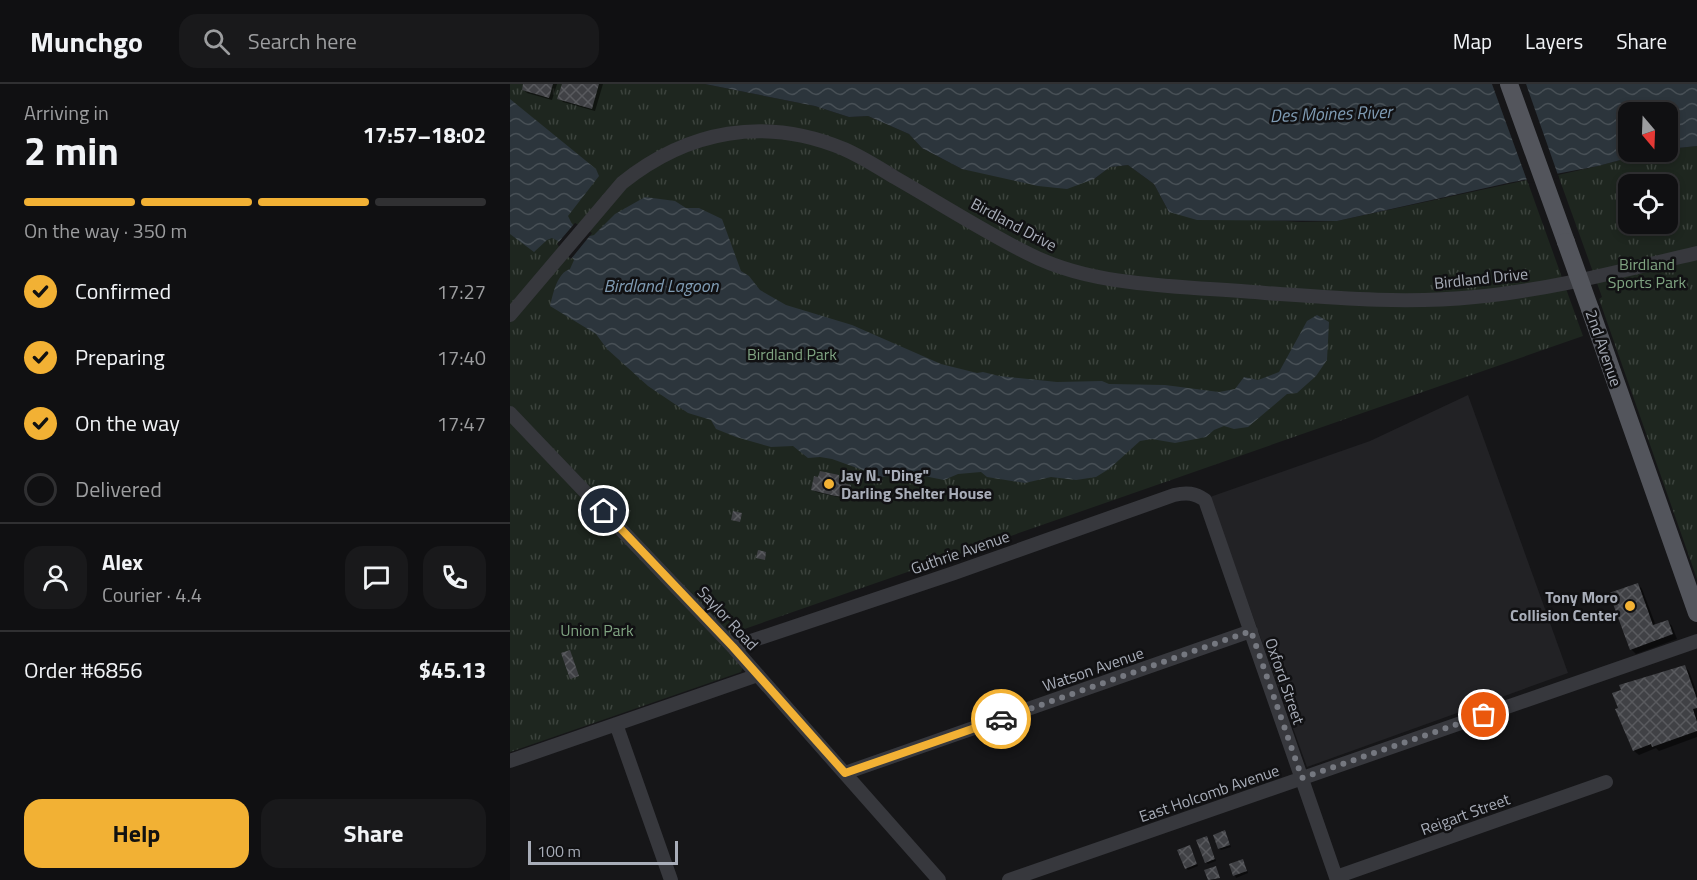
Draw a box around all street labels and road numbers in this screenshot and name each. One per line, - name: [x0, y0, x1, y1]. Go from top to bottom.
- street label: Birdland Drive: [967, 191, 1061, 257]
- street label: Birdland Drive: [1433, 261, 1529, 295]
- street label: 2nd Avenue: [1580, 306, 1628, 390]
- street label: Guthrie Avenue: [907, 524, 1013, 580]
- street label: Saylor Road: [692, 580, 764, 656]
- street label: Oxford Street: [1259, 635, 1311, 728]
- street label: Watson Avenue: [1039, 640, 1147, 698]
- street label: East Holcomb Avenue: [1136, 758, 1282, 828]
- street label: Reigart Street: [1417, 787, 1513, 841]

